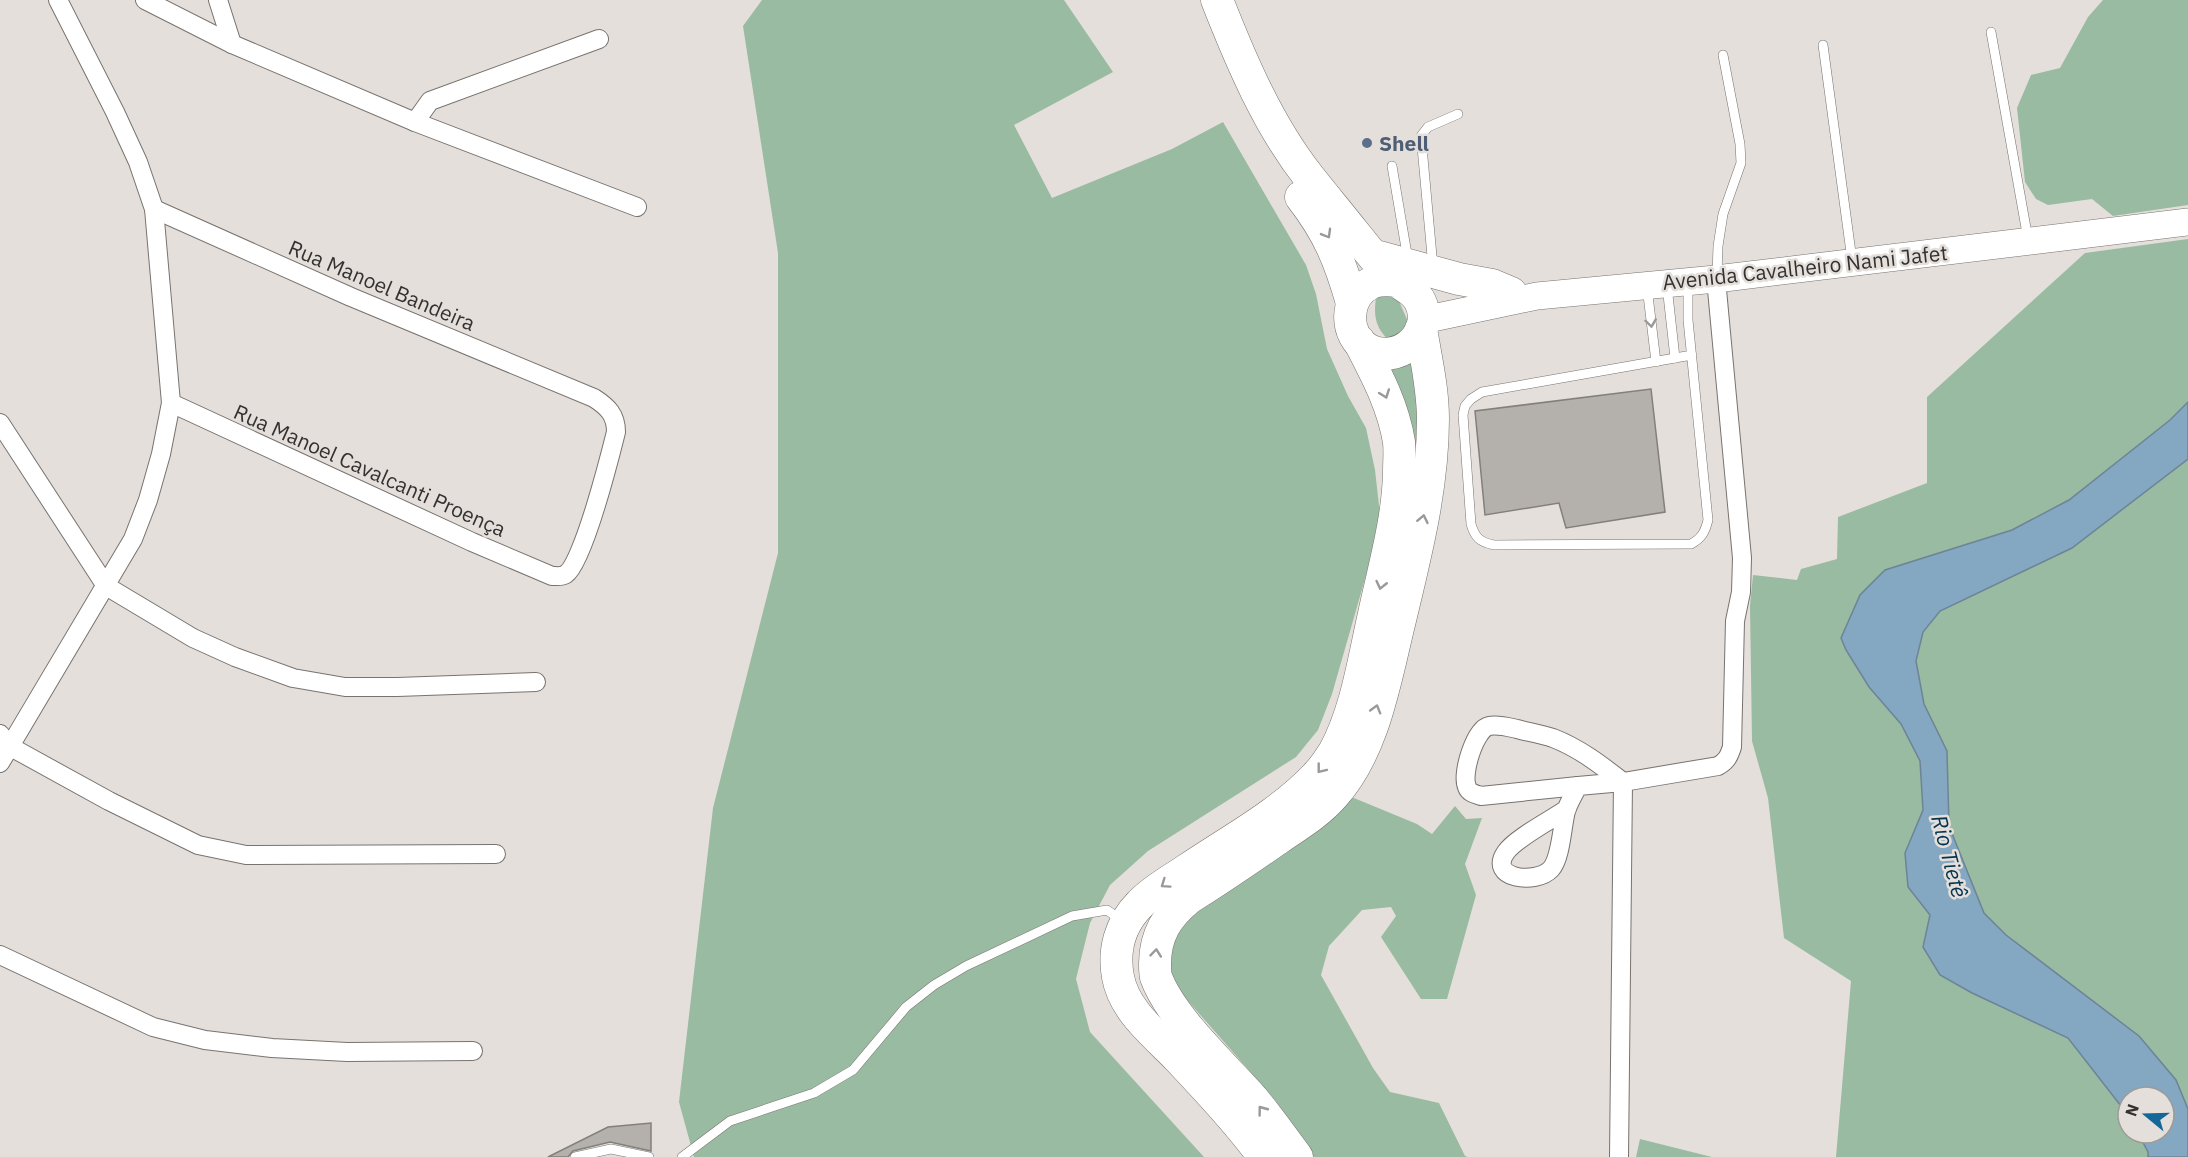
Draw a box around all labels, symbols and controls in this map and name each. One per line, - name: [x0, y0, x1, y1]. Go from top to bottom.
- place label: Shell: [1379, 129, 1429, 157]
- marker: Shell: [1360, 136, 1374, 150]
- one-way arrow: [1320, 228, 1331, 239]
- street label: Rua Manoel Bandeira: [284, 233, 480, 337]
- street label: Avenida Cavalheiro Nami Jafet: [1661, 238, 1949, 296]
- one-way arrow: [1644, 319, 1657, 328]
- one-way arrow: [1377, 388, 1390, 398]
- street label: Rua Manoel Cavalcanti Proença: [229, 397, 511, 543]
- one-way arrow: [1416, 515, 1429, 525]
- one-way arrow: [1375, 580, 1388, 590]
- one-way arrow: [1369, 704, 1381, 715]
- one-way arrow: [1318, 762, 1329, 773]
- water label: Rio Tietê: [1925, 812, 1975, 900]
- one-way arrow: [1161, 877, 1172, 888]
- one-way arrow: [1149, 948, 1162, 958]
- north arrow: [2116, 1085, 2176, 1145]
- text: N: [2120, 1101, 2143, 1119]
- one-way arrow: [1258, 1106, 1269, 1117]

